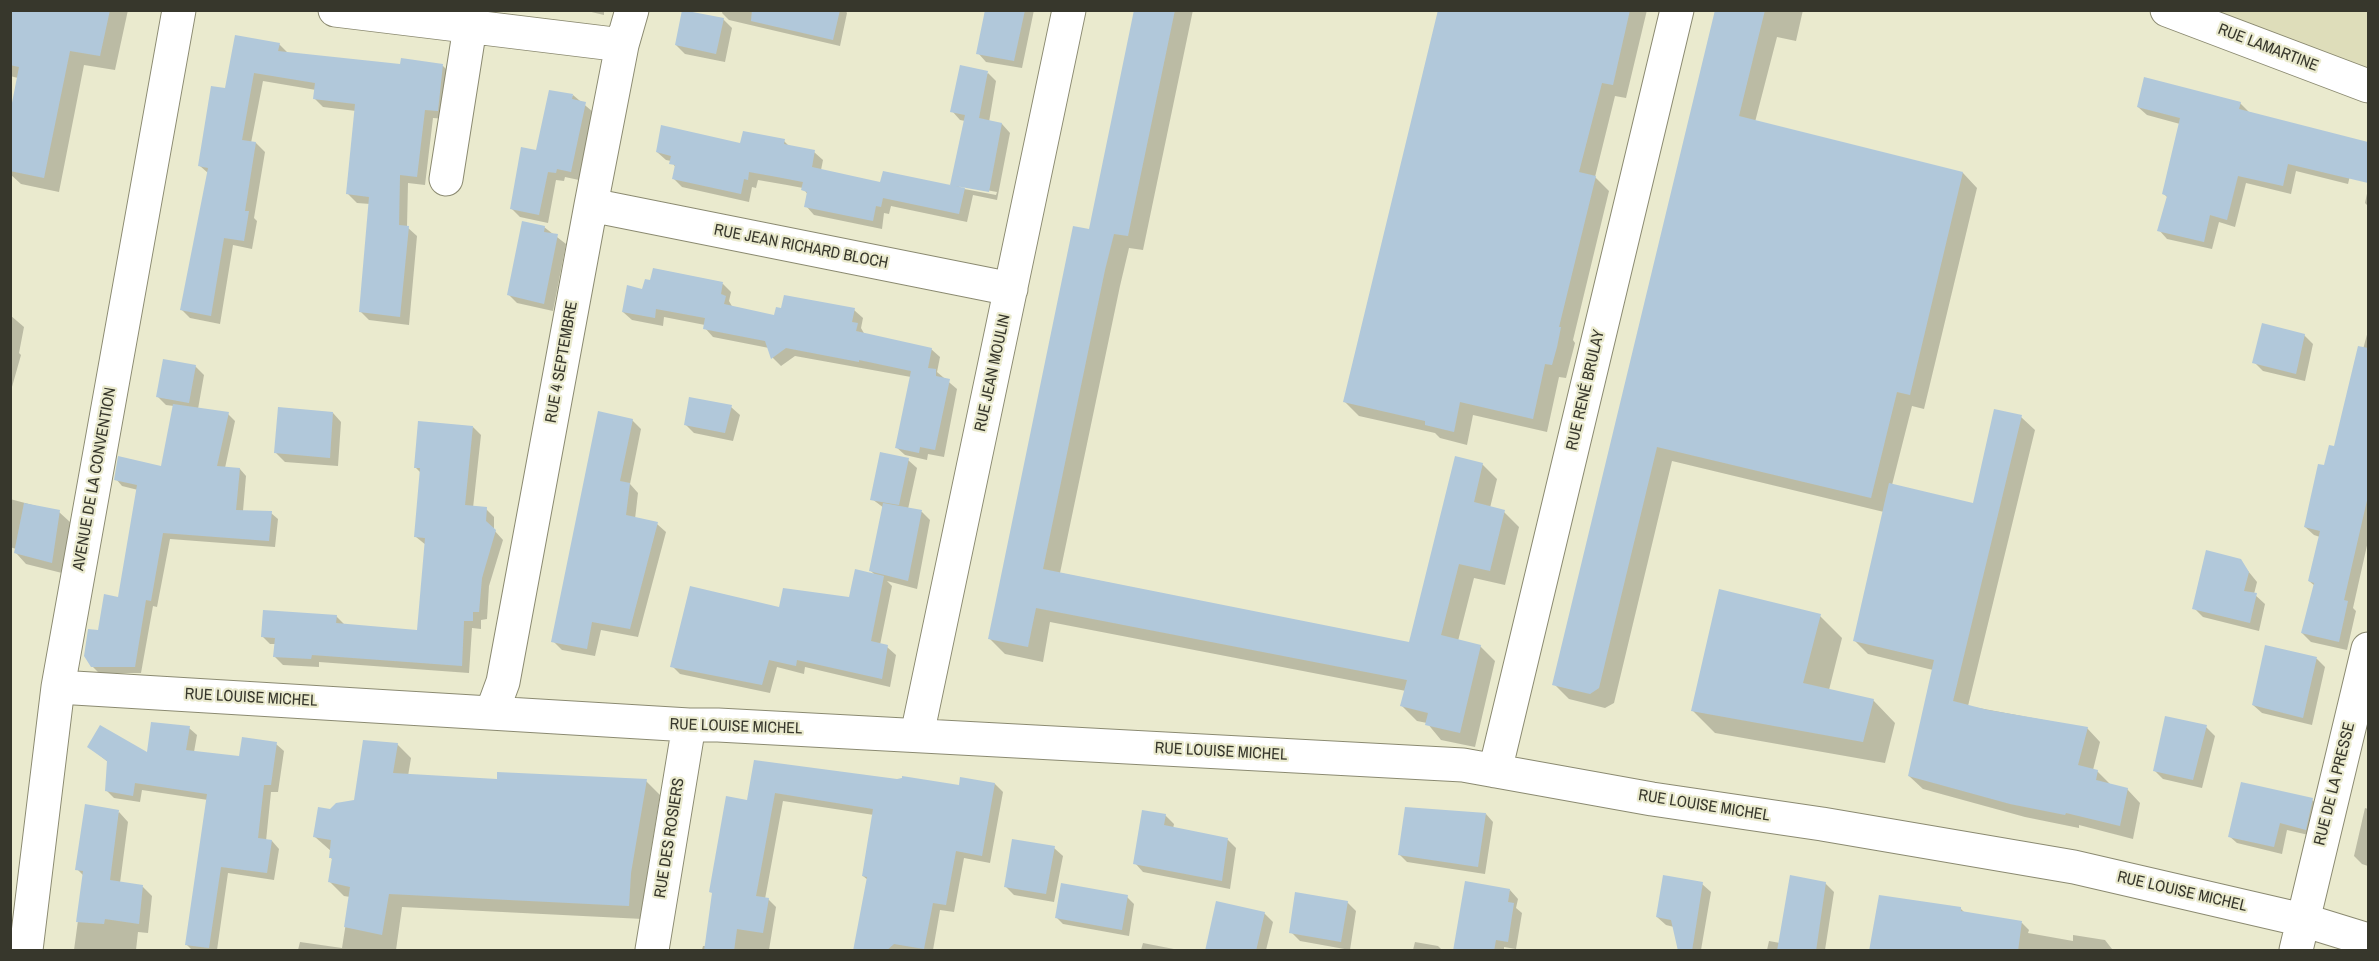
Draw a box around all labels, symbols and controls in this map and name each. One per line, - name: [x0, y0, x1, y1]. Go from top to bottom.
- street label: RUE LAMARTINE: [2215, 20, 2321, 76]
- street label: RUE JEAN RICHARD BLOCH: [712, 221, 890, 273]
- street label: RUE 4 SEPTEMBRE: [542, 300, 582, 424]
- street label: RUE JEAN MOULIN: [971, 313, 1015, 433]
- street label: RUE RENÉ BRULAY: [1563, 328, 1609, 452]
- street label: AVENUE DE LA CONVENTION: [69, 386, 121, 572]
- street label: RUE LOUISE MICHEL: [184, 685, 318, 711]
- street label: RUE LOUISE MICHEL: [669, 715, 803, 739]
- street label: RUE DE LA PRESSE: [2310, 720, 2360, 848]
- street label: RUE LOUISE MICHEL: [1154, 739, 1288, 765]
- street label: RUE DES ROSIERS: [651, 777, 689, 899]
- street label: RUE LOUISE MICHEL: [1637, 786, 1771, 826]
- street label: RUE LOUISE MICHEL: [2115, 868, 2249, 916]

